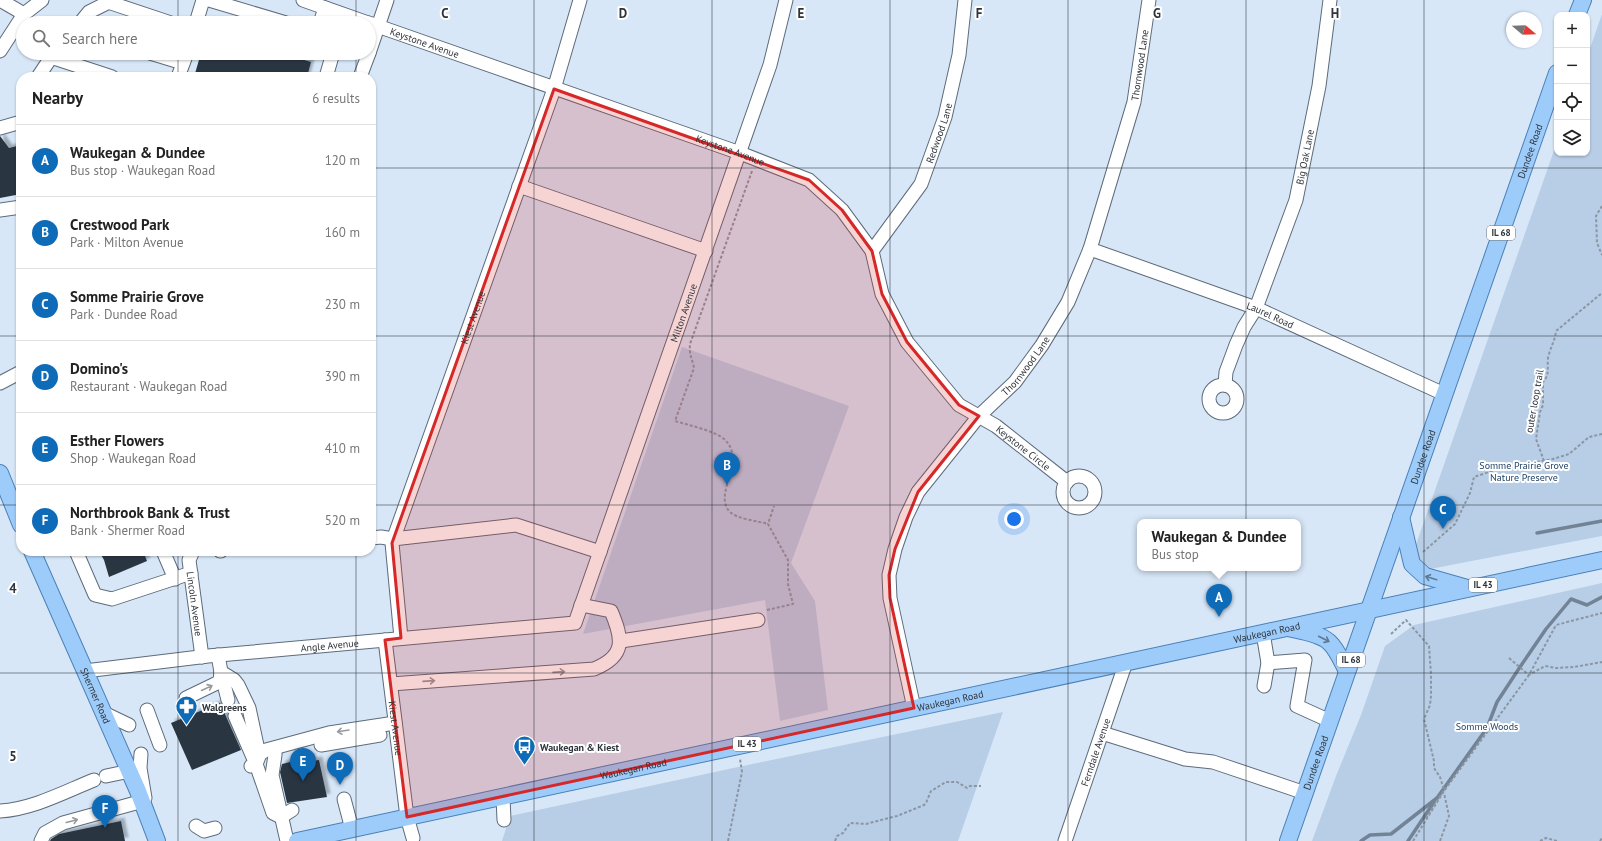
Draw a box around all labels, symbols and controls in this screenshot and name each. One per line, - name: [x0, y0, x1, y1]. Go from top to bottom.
- text: C: [441, 5, 449, 22]
- text: D: [619, 5, 627, 22]
- text: E: [798, 5, 805, 22]
- text: F: [976, 5, 983, 22]
- text: G: [1153, 5, 1161, 22]
- text: H: [1331, 5, 1339, 22]
- north arrow: [1506, 12, 1542, 48]
- map controls: [1554, 12, 1590, 156]
- button: +: [1554, 12, 1590, 48]
- search box: [16, 16, 376, 60]
- street label: Keystone Avenue: [388, 25, 461, 61]
- icon: search: [30, 27, 52, 49]
- text: Search here: [62, 29, 138, 48]
- street label: Thornwood Lane: [1128, 29, 1152, 102]
- button: −: [1554, 48, 1590, 84]
- button: locate: [1554, 84, 1590, 120]
- text: Nearby: [32, 87, 83, 109]
- text: 6 results: [312, 90, 360, 107]
- street label: Redwood Lane: [923, 102, 955, 165]
- button: layers: [1554, 120, 1590, 156]
- street label: Dundee Road: [1515, 122, 1546, 180]
- street label: Big Oak Lane: [1293, 128, 1317, 186]
- street label: Keystone Avenue: [694, 132, 766, 169]
- text: Waukegan & Dundee: [70, 143, 205, 162]
- text: A: [41, 152, 49, 169]
- text: 120 m: [325, 152, 360, 169]
- text: Bus stop · Waukegan Road: [70, 162, 215, 179]
- text: Crestwood Park: [70, 215, 169, 234]
- text: B: [41, 224, 49, 241]
- text: 160 m: [325, 224, 360, 241]
- road number: IL 68: [1487, 226, 1515, 240]
- text: Park · Milton Avenue: [70, 234, 184, 251]
- street label: Milton Avenue: [668, 282, 700, 344]
- text: Somme Prairie Grove: [70, 287, 204, 306]
- street label: Kiest Avenue: [458, 289, 488, 346]
- text: C: [41, 296, 49, 313]
- text: 230 m: [325, 296, 360, 313]
- street label: Laurel Road: [1245, 299, 1296, 331]
- text: Park · Dundee Road: [70, 306, 178, 323]
- street label: Thornwood Lane: [999, 334, 1053, 399]
- text: Domino's: [70, 359, 128, 378]
- text: D: [41, 368, 49, 385]
- text: 390 m: [325, 368, 360, 385]
- street label: outer loop trail: [1523, 368, 1546, 434]
- text: Restaurant · Waukegan Road: [70, 378, 227, 395]
- street label: Keystone Circle: [993, 423, 1053, 473]
- street label: Dundee Road: [1407, 428, 1439, 486]
- text: Esther Flowers: [70, 431, 164, 450]
- text: E: [42, 440, 48, 457]
- text: 410 m: [325, 440, 360, 457]
- text: Shop · Waukegan Road: [70, 450, 196, 467]
- pin: B: [714, 452, 740, 485]
- park label: Somme Prairie Grove Nature Preserve: [1479, 459, 1569, 484]
- pin: C: [1430, 496, 1456, 529]
- text: Northbrook Bank & Trust: [70, 503, 230, 522]
- your location: [1004, 509, 1024, 529]
- text: F: [42, 512, 48, 529]
- text: 520 m: [325, 512, 360, 529]
- popup: [1137, 519, 1301, 571]
- text: Bank · Shermer Road: [70, 522, 185, 539]
- text: Waukegan & Dundee: [1151, 527, 1287, 546]
- text: Bus stop: [1151, 546, 1199, 563]
- street label: Lincoln Avenue: [184, 571, 205, 637]
- one-way arrow: [1424, 574, 1437, 581]
- road number: IL 43: [1469, 578, 1497, 592]
- text: 4: [9, 580, 17, 597]
- pin: A: [1206, 584, 1232, 617]
- street label: Waukegan Road: [1232, 619, 1301, 646]
- street label: Angle Avenue: [300, 636, 359, 655]
- one-way arrow: [1317, 636, 1329, 643]
- road number: IL 68: [1337, 653, 1365, 667]
- street label: Shermer Road: [77, 666, 113, 726]
- one-way arrow: [552, 668, 565, 675]
- one-way arrow: [422, 678, 435, 685]
- one-way arrow: [201, 684, 213, 691]
- street label: Waukegan Road: [916, 687, 985, 714]
- pharmacy icon: Walgreens: [174, 694, 200, 727]
- street label: Kiest Avenue: [386, 700, 405, 757]
- place label: Walgreens: [202, 701, 247, 714]
- street label: Ferndale Avenue: [1078, 716, 1113, 788]
- park label: Somme Woods: [1456, 720, 1518, 733]
- one-way arrow: [337, 727, 350, 735]
- bus stop icon: Waukegan & Kiest: [512, 734, 538, 767]
- street label: Dundee Road: [1300, 734, 1331, 792]
- road number: IL 43: [733, 737, 761, 751]
- place label: Waukegan & Kiest: [540, 741, 619, 754]
- text: 5: [9, 748, 17, 765]
- pin: E: [290, 748, 316, 781]
- pin: D: [327, 752, 353, 785]
- street label: Waukegan Road: [599, 756, 668, 783]
- pin: F: [92, 795, 118, 828]
- one-way arrow: [65, 817, 78, 824]

